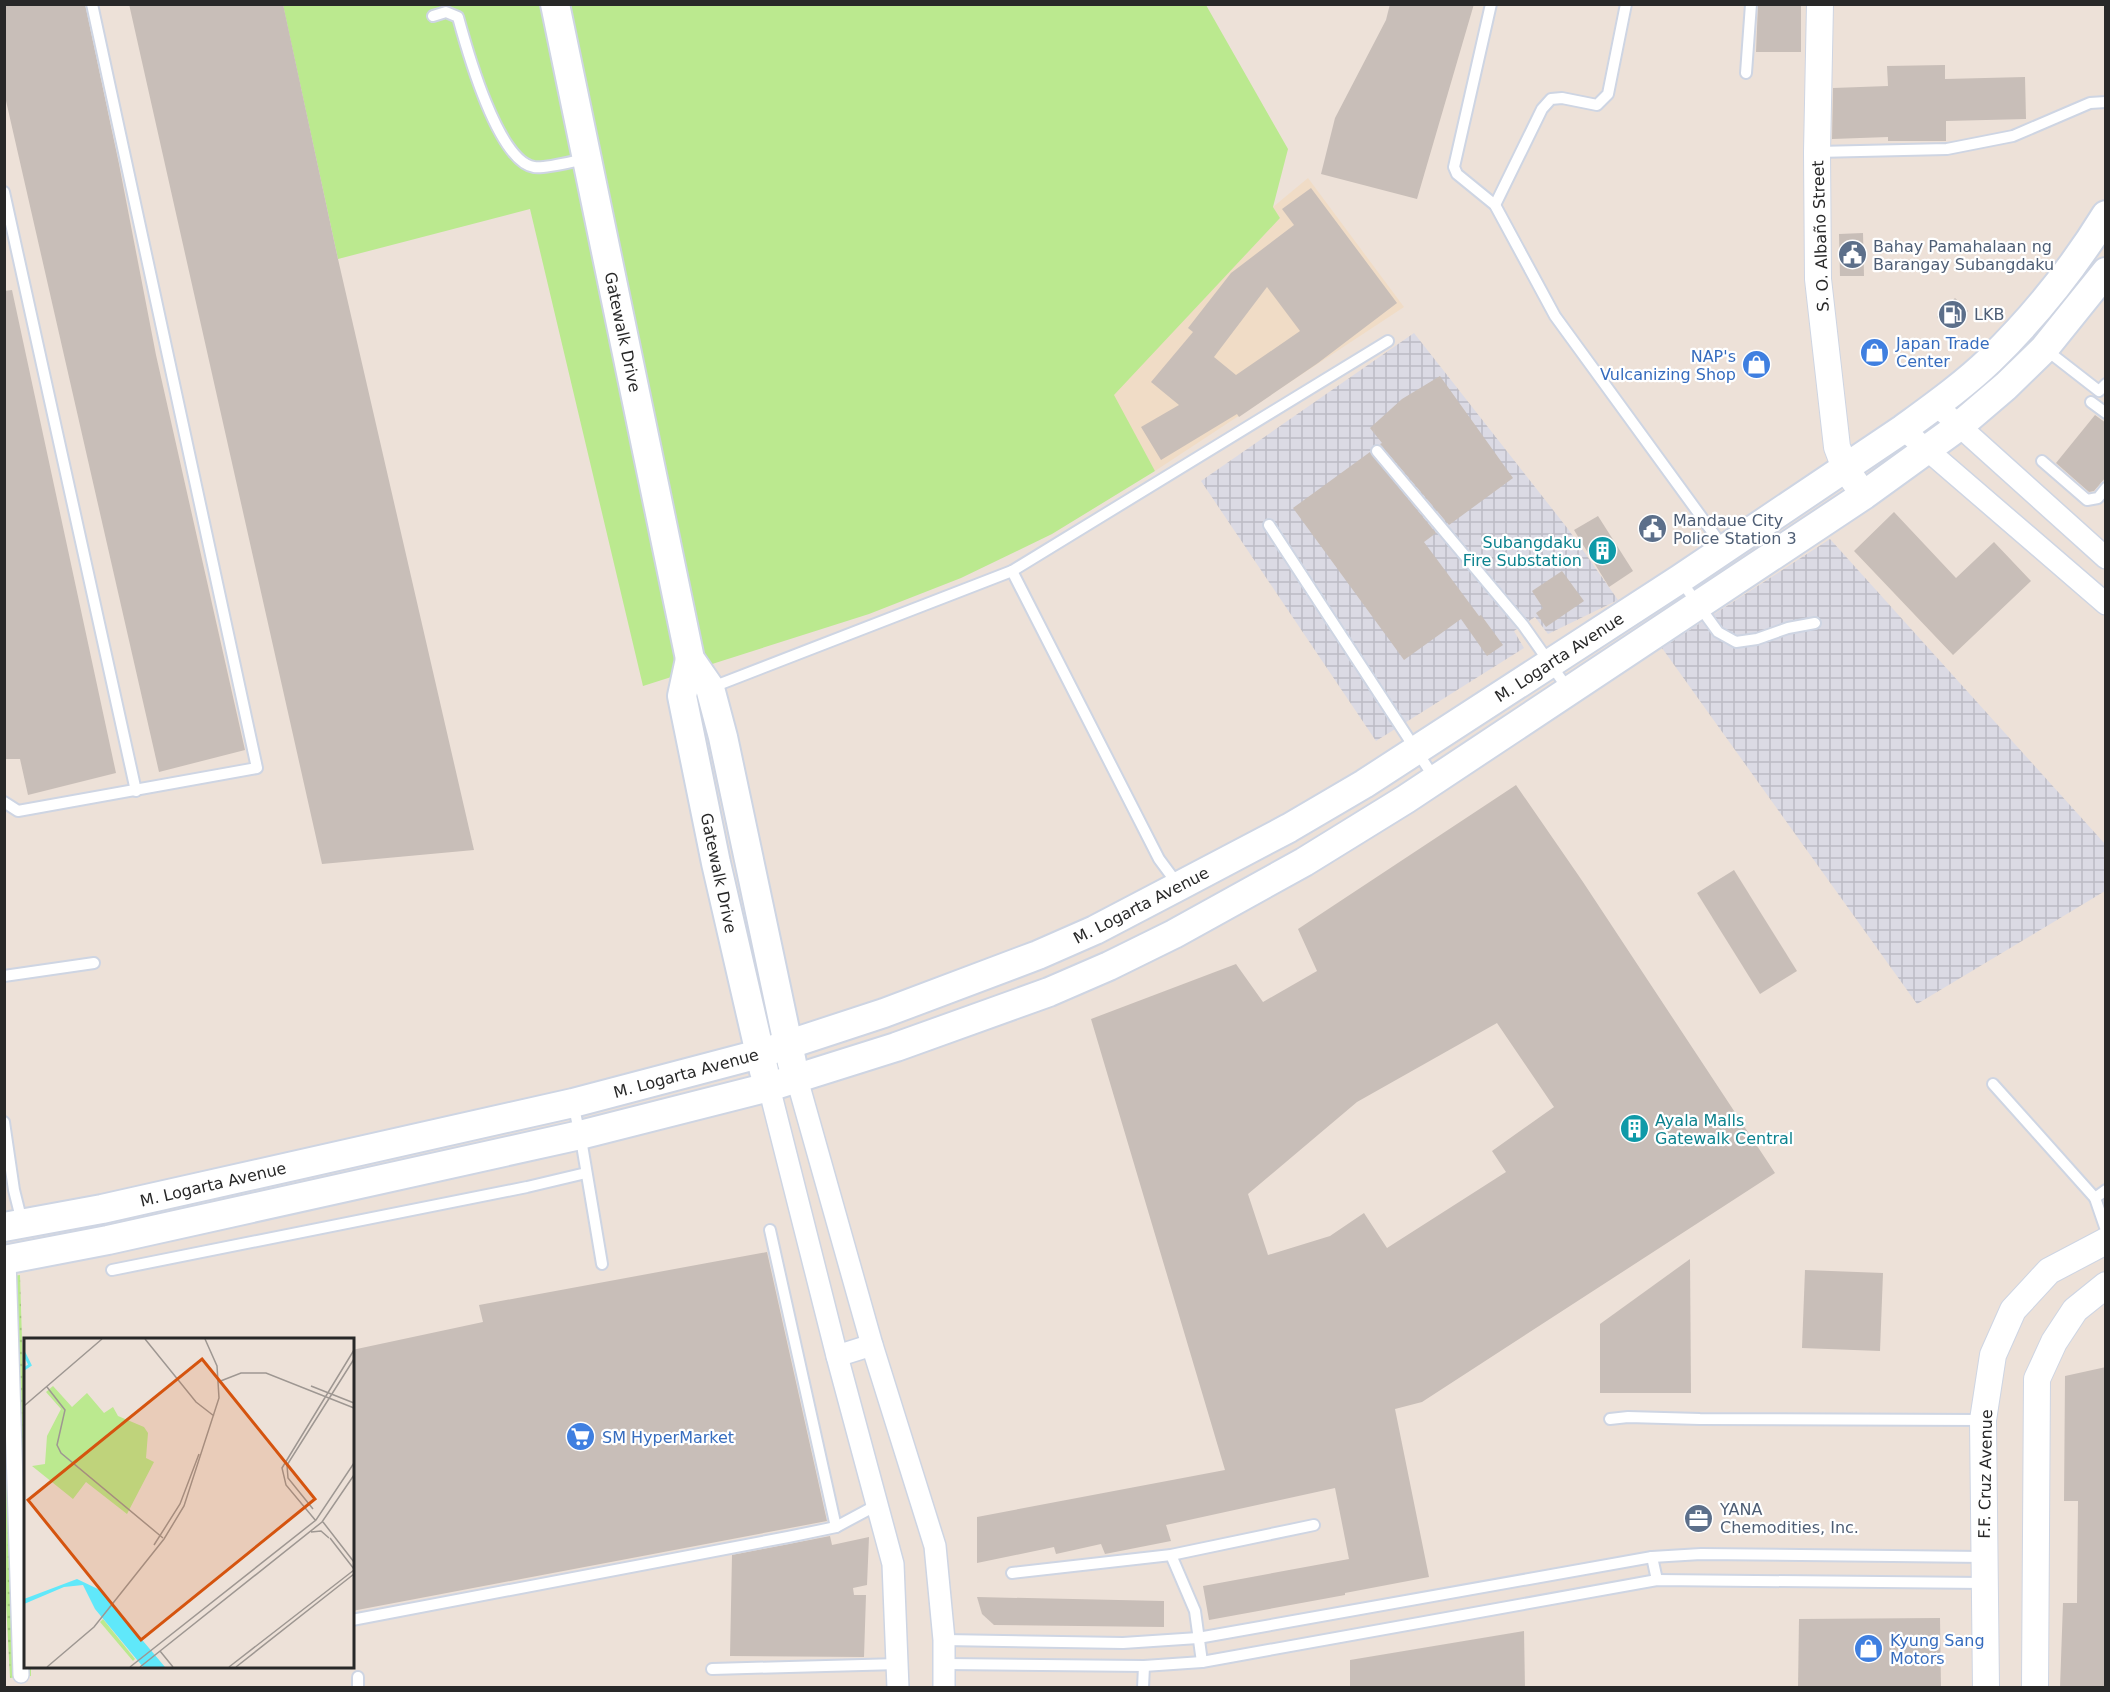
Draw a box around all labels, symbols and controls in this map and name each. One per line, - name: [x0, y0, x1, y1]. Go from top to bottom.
- street label: S. O. Albaño Street: [1808, 160, 1833, 312]
- place label: Bahay Pamahalaan ng Barangay Subangdaku: [1873, 237, 2054, 274]
- public building icon: Bahay Pamahalaan ng Barangay Subangdaku: [1836, 239, 1868, 271]
- street label: Gatewalk Drive: [600, 270, 645, 394]
- fuel station icon: LKB: [1937, 298, 1969, 330]
- place label: LKB: [1974, 305, 2004, 324]
- place label: Japan Trade Center: [1895, 334, 1990, 371]
- shop icon: Japan Trade Center: [1859, 336, 1891, 368]
- place label: NAP's Vulcanizing Shop: [1600, 347, 1736, 384]
- shop icon: NAP's Vulcanizing Shop: [1741, 349, 1773, 381]
- place label: Mandaue City Police Station 3: [1673, 511, 1797, 548]
- public building icon: Mandaue City Police Station 3: [1636, 513, 1668, 545]
- place label: Subangdaku Fire Substation: [1463, 533, 1582, 570]
- building icon: Subangdaku Fire Substation: [1587, 535, 1619, 567]
- street label: M. Logarta Avenue: [1491, 609, 1627, 706]
- street label: Gatewalk Drive: [696, 811, 741, 935]
- street label: M. Logarta Avenue: [1070, 863, 1212, 948]
- street label: M. Logarta Avenue: [611, 1045, 761, 1102]
- place label: Ayala Malls Gatewalk Central: [1655, 1111, 1793, 1148]
- building icon: Ayala Malls Gatewalk Central: [1618, 1113, 1650, 1145]
- street label: M. Logarta Avenue: [138, 1158, 288, 1211]
- inset map: [24, 1338, 354, 1668]
- street label: F.F. Cruz Avenue: [1975, 1409, 1996, 1539]
- supermarket icon: SM HyperMarket: [565, 1421, 597, 1453]
- place label: SM HyperMarket: [602, 1428, 734, 1447]
- place label: YANA Chemodities, Inc.: [1719, 1500, 1859, 1537]
- office icon: YANA Chemodities, Inc.: [1683, 1502, 1715, 1534]
- place label: Kyung Sang Motors: [1890, 1631, 1985, 1668]
- shop icon: Kyung Sang Motors: [1853, 1633, 1885, 1665]

